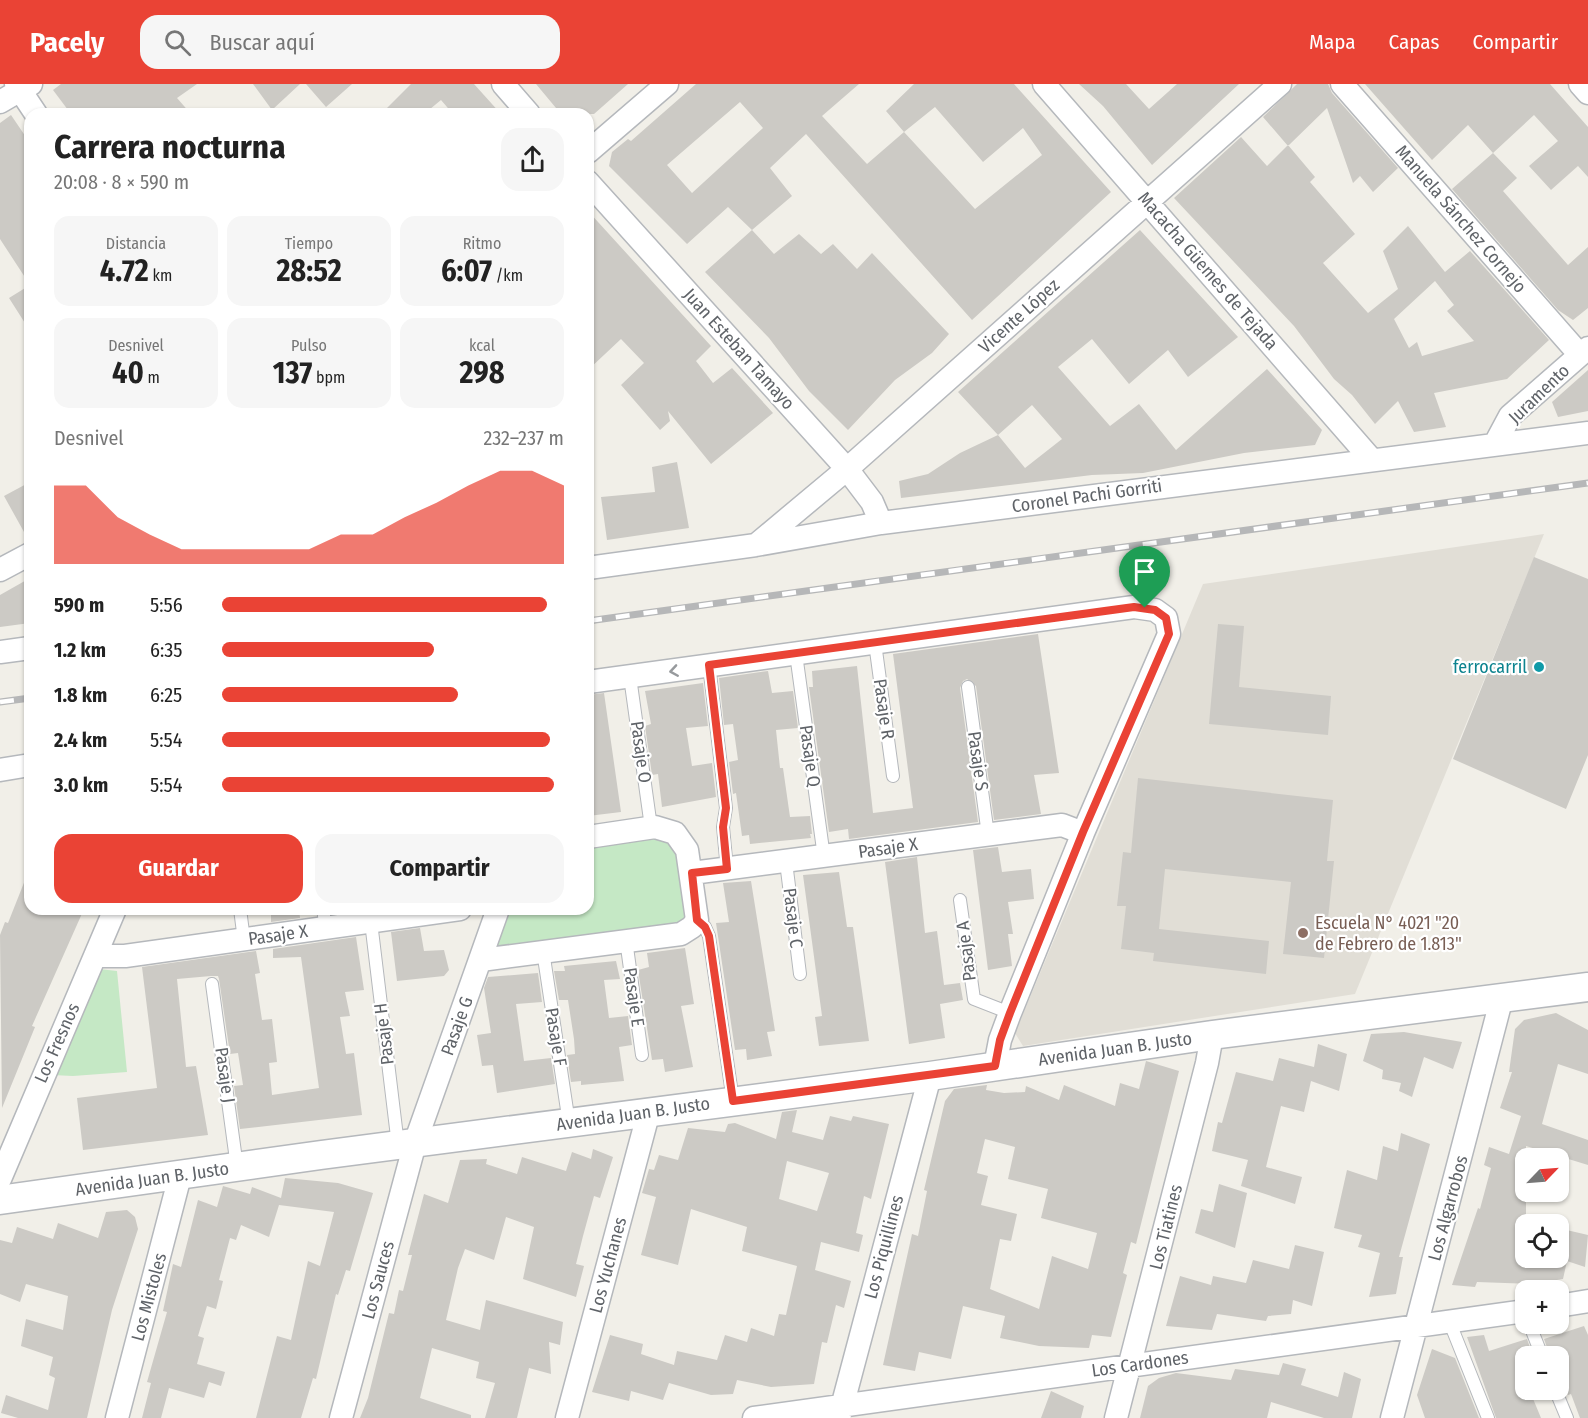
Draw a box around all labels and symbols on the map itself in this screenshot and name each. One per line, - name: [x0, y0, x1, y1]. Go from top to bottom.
- street label: Manuela Sánchez Cornejo: [1391, 141, 1531, 297]
- street label: Macacha Güemes de Tejada: [1133, 187, 1283, 355]
- street label: Vicente López: [974, 274, 1064, 358]
- street label: Juan Esteban Tamayo: [679, 284, 799, 414]
- street label: Juramento: [1504, 360, 1574, 428]
- street label: Coronel Pachi Gorriti: [1010, 475, 1164, 517]
- pin: [1119, 546, 1170, 608]
- place label: ferrocarril: [1453, 656, 1527, 678]
- marker: ferrocarril: [1532, 660, 1546, 674]
- one-way arrow: [669, 664, 679, 676]
- street label: Pasaje R: [869, 677, 899, 741]
- street label: Pasaje O: [626, 720, 656, 784]
- street label: Pasaje Q: [795, 724, 825, 788]
- street label: Pasaje S: [963, 730, 993, 792]
- street label: Pasaje X: [857, 833, 919, 863]
- street label: Pasaje C: [778, 887, 808, 949]
- place label: Escuela N° 4021 "20 de Febrero de 1.813": [1315, 912, 1462, 955]
- street label: Pasaje A: [951, 919, 981, 982]
- street label: Pasaje X: [247, 920, 309, 950]
- marker: Escuela N° 4021 "20 de Febrero de 1.813": [1296, 926, 1310, 940]
- street label: Pasaje E: [619, 966, 649, 1028]
- street label: Pasaje G: [436, 993, 478, 1059]
- street label: Los Fresnos: [30, 999, 85, 1086]
- street label: Pasaje H: [369, 1002, 399, 1066]
- street label: Pasaje F: [541, 1006, 571, 1068]
- street label: Avenida Juan B. Justo: [1037, 1027, 1193, 1071]
- street label: Pasaje J: [210, 1046, 240, 1104]
- street label: Avenida Juan B. Justo: [555, 1092, 711, 1136]
- north arrow: [1515, 1148, 1569, 1202]
- street label: Los Algarrobos: [1423, 1153, 1473, 1263]
- street label: Avenida Juan B. Justo: [74, 1157, 230, 1201]
- street label: Los Tiatines: [1145, 1182, 1187, 1272]
- street label: Los Piquillines: [860, 1192, 909, 1301]
- street label: Los Yuchanes: [585, 1214, 631, 1315]
- street label: Los Sauces: [357, 1238, 399, 1322]
- street label: Los Mistoles: [127, 1250, 171, 1343]
- street label: Los Cardones: [1090, 1346, 1190, 1382]

